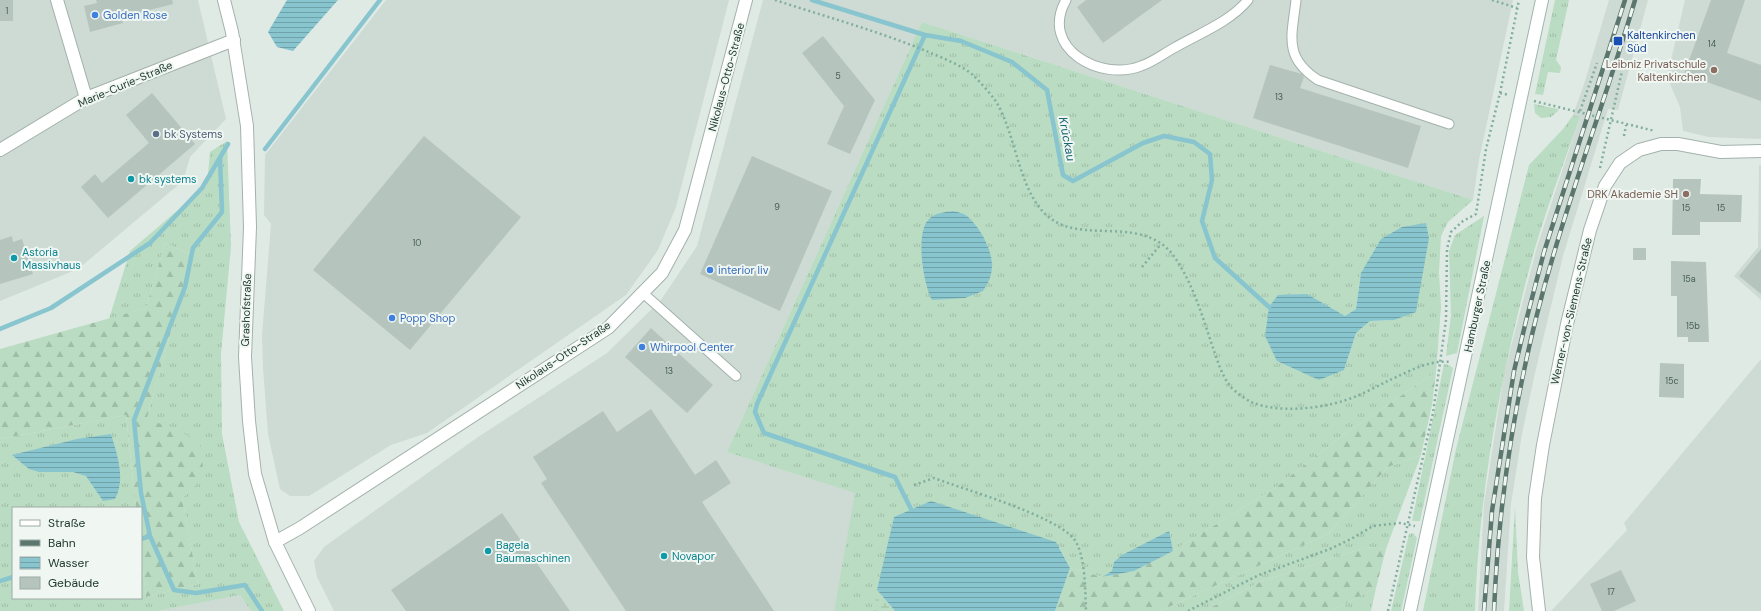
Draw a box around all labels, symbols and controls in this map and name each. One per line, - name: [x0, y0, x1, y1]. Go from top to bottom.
- house number: 1: [6, 5, 9, 17]
- place label: Golden Rose: [103, 8, 167, 22]
- marker: Golden Rose: [90, 10, 100, 20]
- street label: Nikolaus-Otto-Straße: [705, 21, 747, 133]
- place label: Kaltenkirchen Süd: [1627, 28, 1696, 55]
- marker: Kaltenkirchen Süd: [1612, 35, 1624, 47]
- house number: 14: [1708, 38, 1717, 50]
- place label: Leibniz Privatschule Kaltenkirchen: [1606, 57, 1706, 84]
- street label: Marie-Curie-Straße: [76, 58, 174, 110]
- marker: Leibniz Privatschule Kaltenkirchen: [1709, 65, 1719, 75]
- house number: 5: [835, 70, 841, 82]
- house number: 13: [1275, 91, 1283, 103]
- water label: Krückau: [1055, 116, 1079, 163]
- place label: bk Systems: [164, 127, 223, 141]
- marker: bk Systems: [151, 129, 161, 139]
- place label: bk systems: [139, 172, 196, 186]
- marker: bk systems: [126, 174, 136, 184]
- place label: DRK Akademie SH: [1587, 187, 1678, 201]
- marker: DRK Akademie SH: [1681, 189, 1691, 199]
- house number: 9: [774, 201, 780, 213]
- house number: 15: [1682, 202, 1690, 214]
- house number: 15: [1717, 202, 1725, 214]
- street label: Werner-von-Siemens-Straße: [1547, 236, 1595, 386]
- house number: 10: [413, 237, 421, 249]
- place label: Astoria Massivhaus: [22, 245, 81, 272]
- marker: Astoria Massivhaus: [9, 253, 19, 263]
- street label: Hamburger Straße: [1460, 259, 1494, 353]
- place label: interior liv: [718, 263, 769, 277]
- marker: interior liv: [705, 265, 715, 275]
- street label: Grashofstraße: [238, 273, 254, 347]
- house number: 15a: [1682, 273, 1696, 285]
- place label: Popp Shop: [400, 311, 456, 325]
- marker: Popp Shop: [387, 313, 397, 323]
- street label: Nikolaus-Otto-Straße: [513, 318, 613, 392]
- house number: 15b: [1686, 320, 1700, 332]
- place label: Whirpool Center: [650, 340, 734, 354]
- marker: Whirpool Center: [637, 342, 647, 352]
- house number: 13: [665, 365, 673, 377]
- house number: 15c: [1665, 375, 1679, 387]
- legend: [12, 507, 142, 599]
- text: Straße: [48, 515, 85, 531]
- text: Bahn: [48, 535, 76, 551]
- place label: Bagela Baumaschinen: [496, 538, 570, 565]
- marker: Bagela Baumaschinen: [483, 546, 493, 556]
- place label: Novapor: [672, 549, 715, 563]
- marker: Novapor: [659, 551, 669, 561]
- text: Wasser: [48, 555, 89, 571]
- text: Gebäude: [48, 575, 99, 591]
- house number: 17: [1607, 586, 1615, 598]

